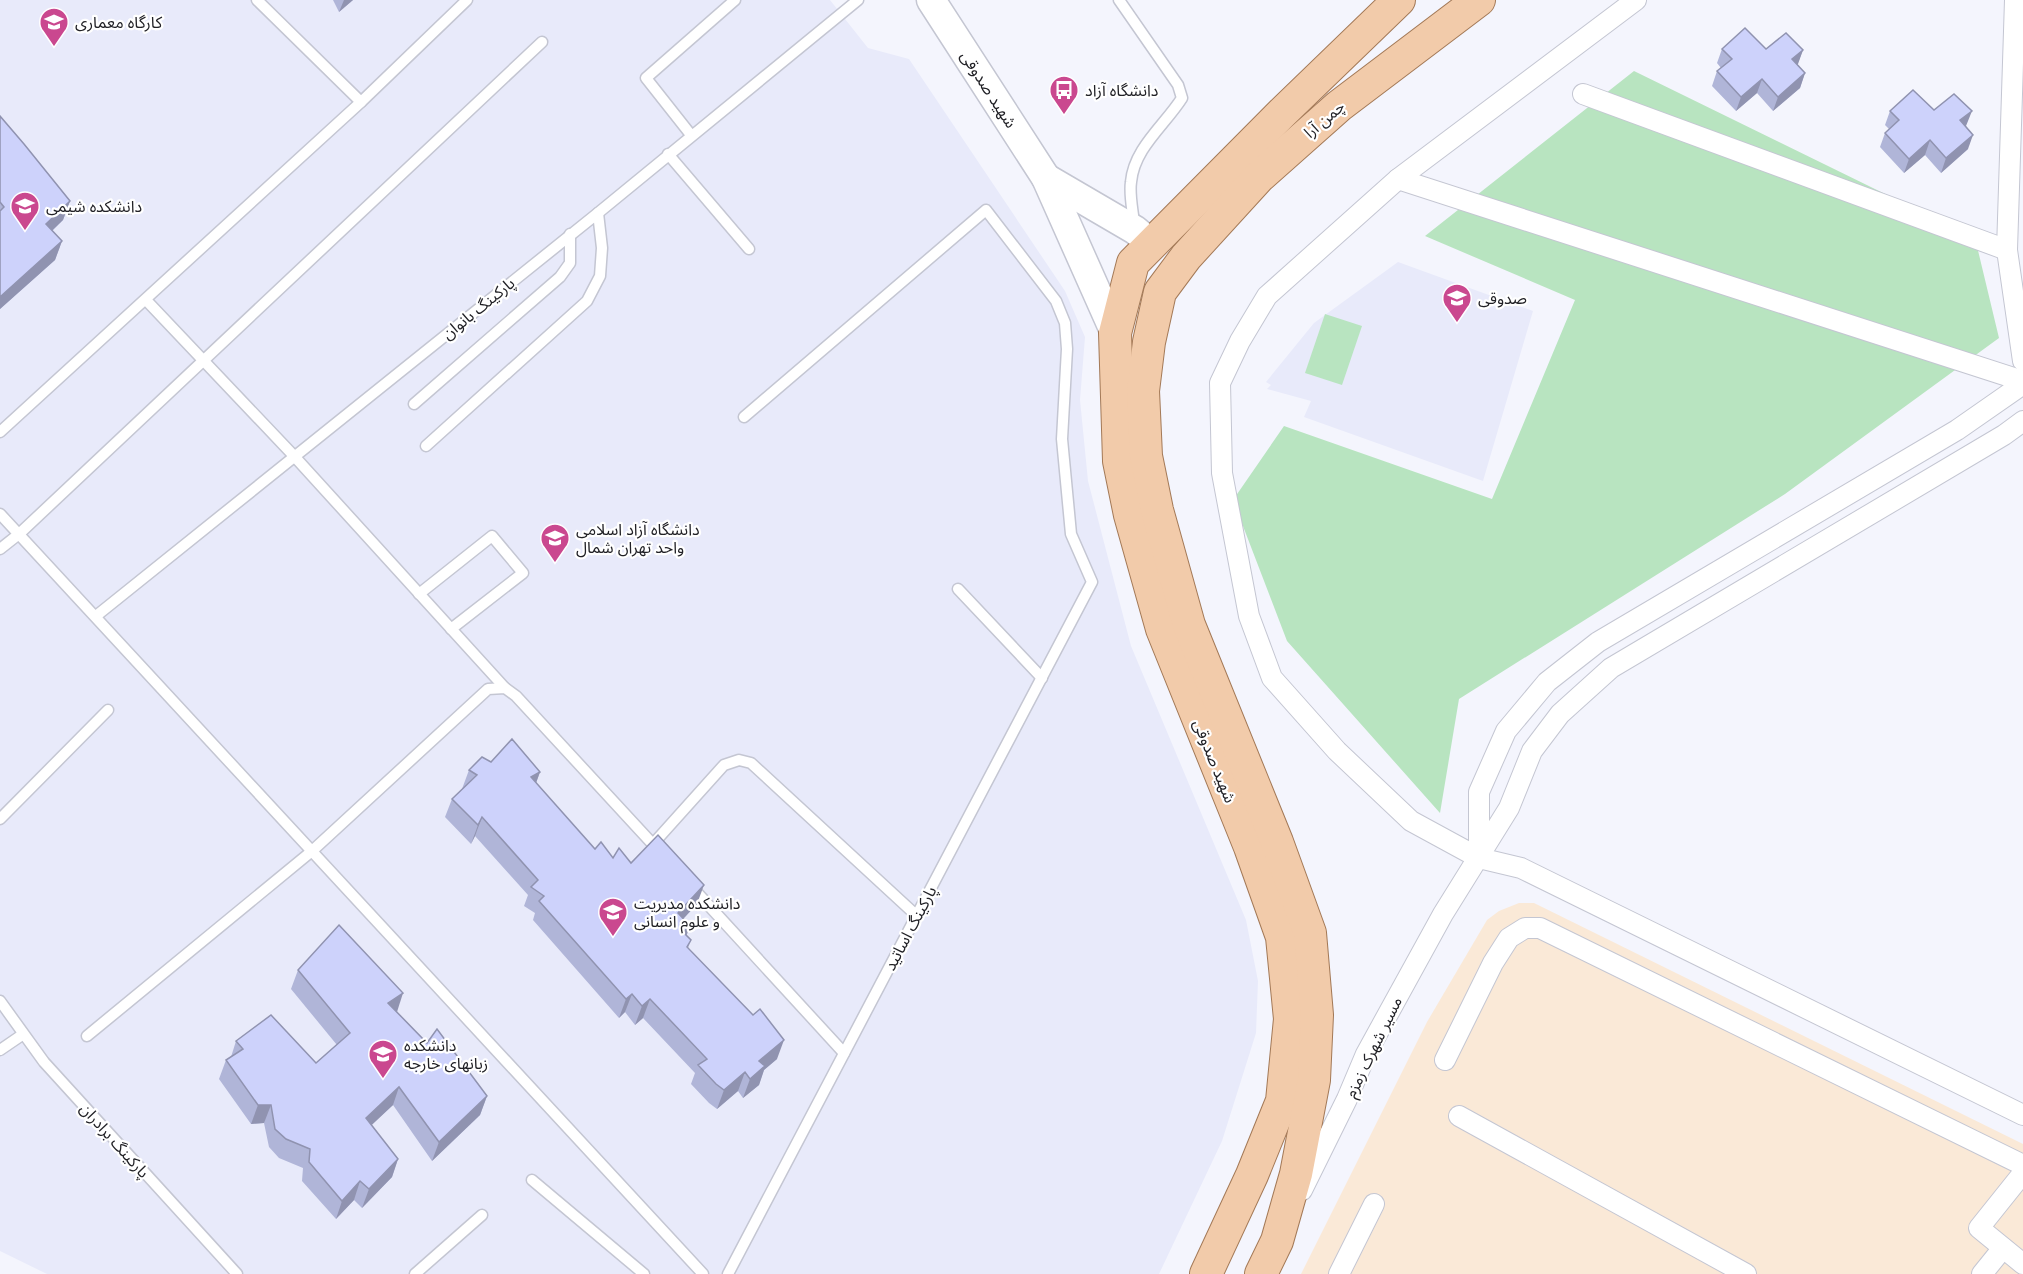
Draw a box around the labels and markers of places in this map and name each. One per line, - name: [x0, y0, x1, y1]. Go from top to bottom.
- school or university icon: کارگاه معماری: [38, 6, 70, 48]
- place label: کارگاه معماری: [75, 12, 162, 32]
- bus stop icon: دانشگاه آزاد: [1048, 74, 1080, 116]
- place label: دانشگاه آزاد: [1085, 80, 1158, 100]
- school or university icon: دانشکده شیمی: [9, 190, 41, 232]
- place label: دانشکده شیمی: [46, 196, 142, 216]
- school or university icon: صدوقی: [1441, 282, 1473, 324]
- place label: صدوقی: [1478, 288, 1527, 308]
- place label: دانشگاه آزاد اسلامی واحد تهران شمال: [576, 519, 700, 558]
- school or university icon: دانشگاه آزاد اسلامی واحد تهران شمال: [539, 522, 571, 564]
- place label: دانشکده مدیریت و علوم انسانی: [634, 893, 740, 934]
- school or university icon: دانشکده مدیریت و علوم انسانی: [597, 896, 629, 938]
- place label: دانشکده زبانهای خارجه: [404, 1035, 488, 1073]
- school or university icon: دانشکده زبانهای خارجه: [367, 1038, 399, 1080]

